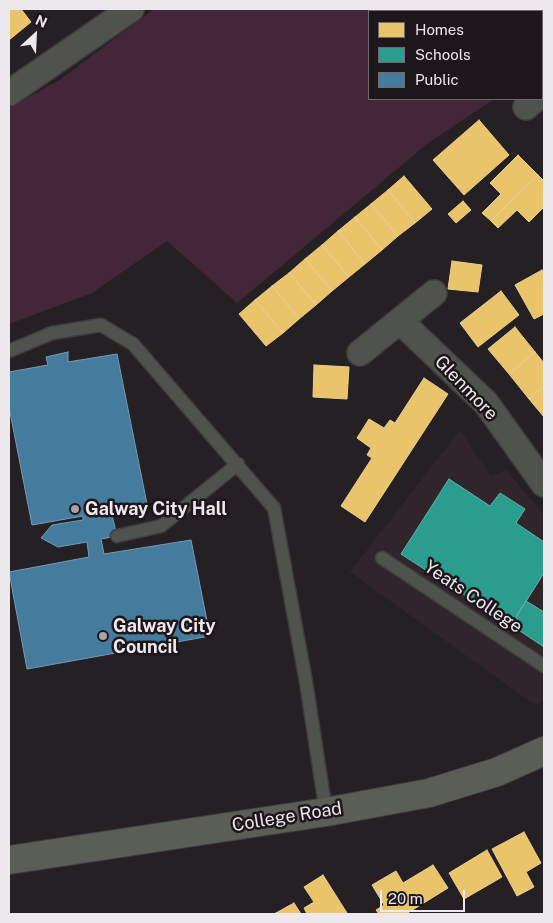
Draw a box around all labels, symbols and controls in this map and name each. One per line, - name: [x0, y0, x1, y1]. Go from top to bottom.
- north arrow: [10, 10, 60, 60]
- legend: [368, 10, 543, 100]
- text: N: [33, 12, 50, 31]
- text: Homes: [415, 21, 464, 38]
- text: Schools: [415, 46, 471, 63]
- text: Public: [415, 71, 459, 88]
- street label: Glenmore: [430, 351, 502, 425]
- place label: Galway City Hall: [85, 498, 227, 520]
- marker: Galway City Hall: [69, 503, 81, 515]
- street label: Yeats College: [420, 556, 526, 638]
- place label: Galway City Council: [113, 615, 216, 658]
- marker: Galway City Council: [97, 630, 109, 642]
- street label: College Road: [231, 798, 343, 836]
- scale bar: [383, 880, 468, 912]
- text: 20 m: [388, 890, 423, 907]

